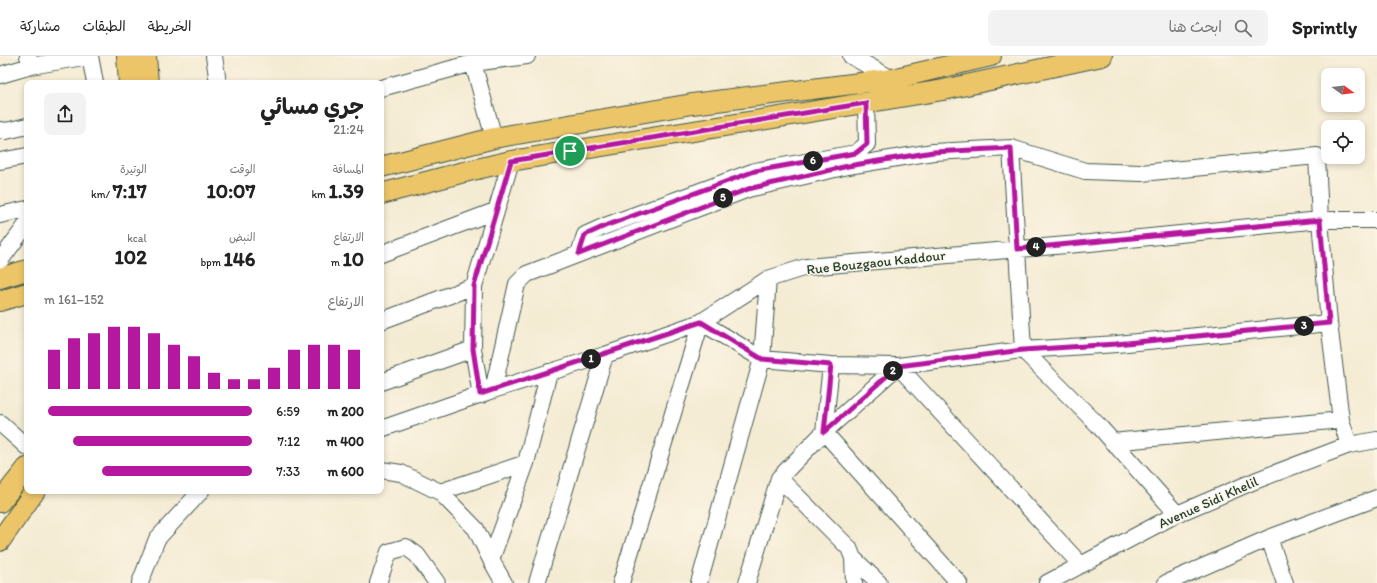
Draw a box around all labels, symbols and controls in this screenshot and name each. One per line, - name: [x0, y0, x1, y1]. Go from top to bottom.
- search box: [988, 10, 1268, 46]
- text: Sprintly: [1292, 16, 1357, 39]
- icon: search: [1232, 17, 1254, 39]
- text: مشاركة: [20, 18, 60, 35]
- text: الطبقات: [82, 18, 126, 35]
- text: الخريطة: [148, 18, 191, 35]
- text: ابحث هنا: [1168, 18, 1222, 36]
- north arrow: [1321, 68, 1365, 112]
- map controls: [1321, 68, 1365, 164]
- button: share: [44, 93, 86, 135]
- text: جري مسائي: [260, 93, 364, 120]
- button: locate: [1321, 120, 1365, 164]
- text: 21:24: [333, 122, 364, 137]
- pin: [553, 134, 587, 168]
- icon: arrive: [559, 140, 581, 162]
- pin: 6: [803, 151, 823, 171]
- text: 6: [810, 154, 816, 167]
- text: الوتيرة: [120, 163, 147, 176]
- text: الوقت: [230, 163, 255, 176]
- text: المسافة: [333, 163, 364, 176]
- text: 7:17: [113, 179, 147, 203]
- text: 10:07: [207, 179, 255, 203]
- text: 1.39: [328, 179, 364, 203]
- text: /km: [91, 188, 113, 201]
- text: km: [311, 188, 328, 201]
- pin: 5: [713, 188, 733, 208]
- text: 5: [720, 191, 726, 204]
- text: النبض: [229, 231, 255, 244]
- text: الارتفاع: [333, 231, 364, 244]
- text: kcal: [127, 232, 147, 245]
- pin: 4: [1026, 237, 1046, 257]
- text: 4: [1033, 240, 1039, 253]
- text: 102: [115, 245, 147, 269]
- text: 146: [223, 247, 255, 271]
- text: 10: [342, 247, 364, 271]
- street label: Rue Bouzgaou Kaddour: [806, 247, 947, 278]
- text: bpm: [201, 256, 223, 269]
- text: m: [331, 256, 342, 269]
- text: 152–161 m: [44, 292, 104, 307]
- text: الارتفاع: [328, 294, 364, 309]
- pin: 3: [1294, 316, 1314, 336]
- text: 3: [1301, 319, 1307, 332]
- pin: 1: [581, 349, 601, 369]
- text: 1: [588, 352, 594, 365]
- pin: 2: [883, 361, 903, 381]
- text: 2: [890, 364, 896, 377]
- text: 6:59: [276, 404, 300, 419]
- text: 200 m: [327, 404, 364, 419]
- text: 7:12: [277, 434, 300, 449]
- text: 400 m: [326, 434, 364, 449]
- text: 7:33: [276, 464, 300, 479]
- text: 600 m: [327, 464, 364, 479]
- street label: Avenue Sidi Khelil: [1156, 473, 1261, 532]

